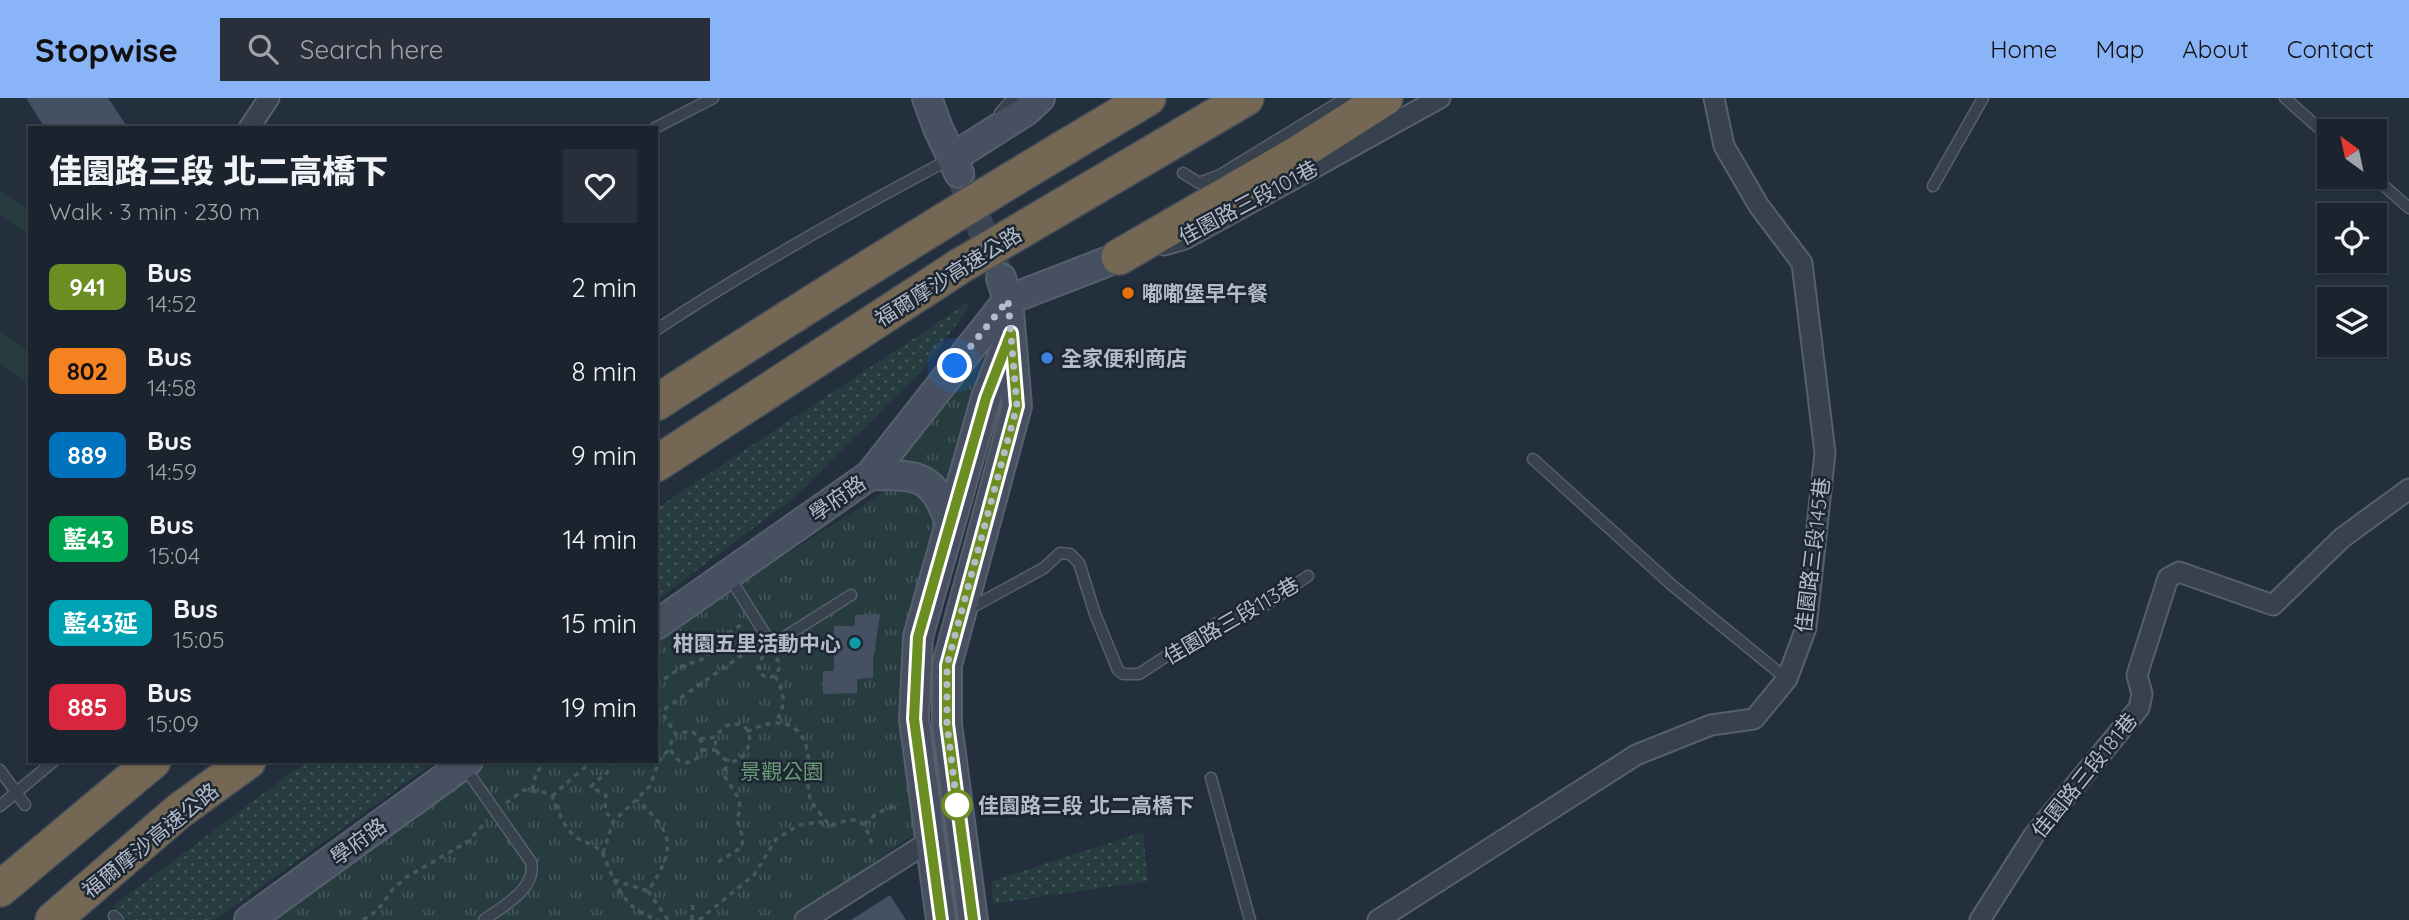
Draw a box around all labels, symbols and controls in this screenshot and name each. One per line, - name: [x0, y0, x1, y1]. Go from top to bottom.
- search box: [220, 18, 710, 81]
- text: Stopwise: [35, 29, 178, 70]
- icon: search: [244, 30, 282, 68]
- text: Search here: [300, 33, 443, 66]
- text: Home: [1990, 34, 2057, 64]
- text: Map: [2095, 34, 2144, 64]
- text: About: [2182, 34, 2249, 64]
- text: Contact: [2287, 34, 2374, 64]
- north arrow: [2317, 119, 2387, 189]
- map controls: [2317, 119, 2387, 357]
- button: heart: [563, 149, 637, 223]
- text: 佳園路三段 北二高橋下: [49, 150, 388, 191]
- street label: 佳園路三段101巷: [1174, 154, 1322, 250]
- text: Walk · 3 min · 230 m: [49, 197, 260, 226]
- button: locate: [2317, 203, 2387, 273]
- street label: 福爾摩沙高速公路: [870, 220, 1026, 332]
- text: Bus: [147, 256, 192, 289]
- text: 2 min: [571, 271, 637, 304]
- text: 941: [69, 272, 106, 302]
- place label: 嘟嘟堡早午餐: [1142, 280, 1268, 306]
- marker: 嘟嘟堡早午餐: [1120, 285, 1136, 301]
- button: layers: [2317, 287, 2387, 357]
- text: 14:52: [147, 289, 197, 318]
- text: Bus: [147, 340, 192, 373]
- place label: 全家便利商店: [1061, 345, 1187, 371]
- your location: [937, 348, 972, 383]
- marker: 全家便利商店: [1039, 350, 1055, 366]
- text: 8 min: [572, 355, 637, 388]
- text: 802: [67, 356, 108, 386]
- text: 14:58: [147, 373, 197, 402]
- text: Bus: [147, 424, 192, 457]
- text: 9 min: [571, 439, 637, 472]
- text: 889: [68, 440, 107, 470]
- text: 14:59: [147, 457, 197, 486]
- street label: 學府路: [804, 469, 870, 527]
- street label: 佳園路三段145巷: [1790, 476, 1834, 634]
- text: Bus: [149, 508, 194, 541]
- text: 14 min: [563, 523, 637, 556]
- text: 藍43: [63, 524, 114, 554]
- text: 15:04: [149, 541, 200, 570]
- street label: 佳園路三段113巷: [1158, 571, 1304, 669]
- text: Bus: [173, 592, 218, 625]
- text: 15 min: [562, 607, 637, 640]
- text: 藍43延: [63, 608, 138, 638]
- text: 15:05: [173, 625, 225, 654]
- place label: 柑園五里活動中心: [673, 630, 841, 656]
- marker: 柑園五里活動中心: [847, 635, 863, 651]
- text: Bus: [147, 676, 192, 709]
- text: 19 min: [561, 691, 637, 724]
- text: 885: [67, 692, 108, 722]
- street label: 佳園路三段181巷: [2026, 707, 2142, 843]
- text: 15:09: [147, 709, 199, 738]
- park label: 景觀公園: [740, 758, 824, 784]
- street label: 福爾摩沙高速公路: [77, 777, 223, 903]
- marker: 佳園路三段 北二高橋下: [942, 790, 972, 820]
- place label: 佳園路三段 北二高橋下: [978, 792, 1194, 818]
- street label: 學府路: [325, 812, 391, 870]

